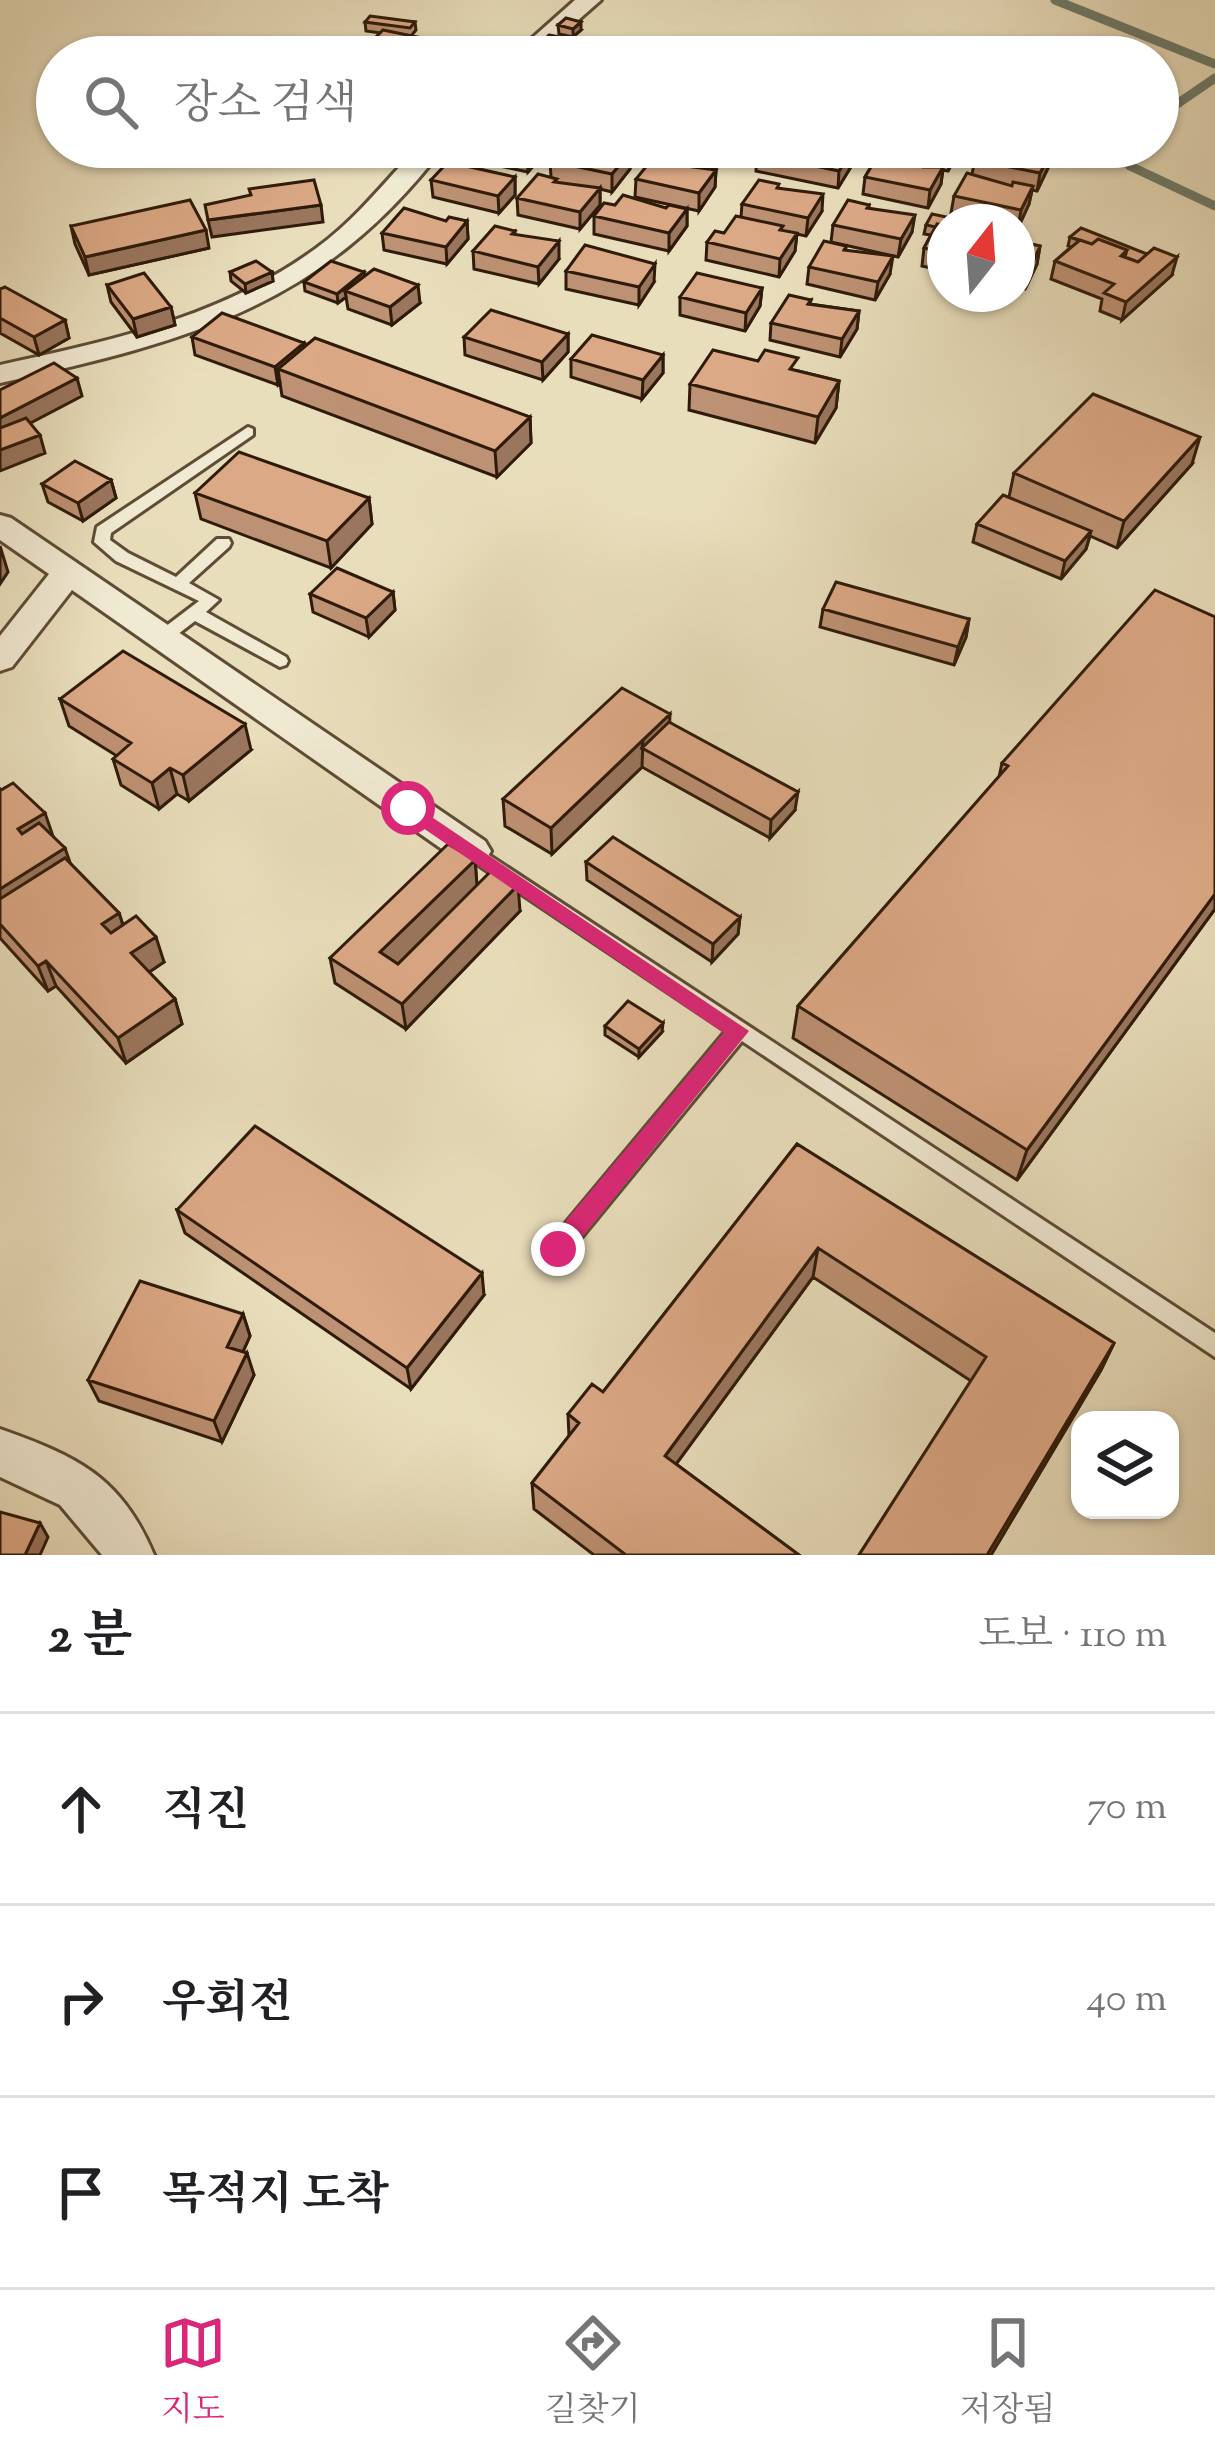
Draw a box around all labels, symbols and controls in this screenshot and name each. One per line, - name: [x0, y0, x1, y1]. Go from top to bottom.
- search box: [36, 36, 1179, 168]
- icon: search: [78, 69, 144, 135]
- text: 장소 검색: [174, 74, 357, 139]
- north arrow: [927, 204, 1035, 312]
- route start: [381, 781, 435, 835]
- route end: [531, 1222, 585, 1276]
- map controls: [1071, 1411, 1179, 1519]
- button: layers: [1071, 1411, 1179, 1519]
- text: 2 분: [48, 1602, 132, 1675]
- text: 도보 · 110 m: [978, 1609, 1167, 1665]
- icon: ahead: [48, 1776, 114, 1842]
- text: 직진: [162, 1781, 249, 1846]
- text: 70 m: [1087, 1781, 1167, 1837]
- icon: right: [48, 1968, 114, 2034]
- text: 우회전: [162, 1973, 292, 2038]
- text: 40 m: [1087, 1973, 1167, 2029]
- icon: arrive: [48, 2160, 114, 2226]
- text: 목적지 도착: [162, 2165, 389, 2230]
- tab: 지도: [160, 2310, 226, 2436]
- tab: 길찾기: [545, 2310, 640, 2436]
- tab: 저장됨: [960, 2310, 1055, 2436]

